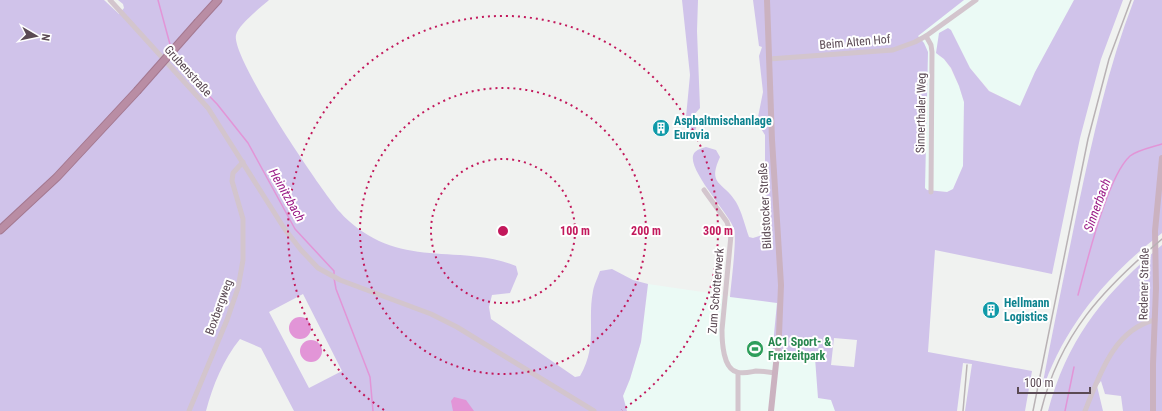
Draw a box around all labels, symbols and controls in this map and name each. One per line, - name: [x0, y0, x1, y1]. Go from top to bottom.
- north arrow: [16, 16, 56, 56]
- street label: Beim Alten Hof: [819, 32, 891, 52]
- text: N: [38, 33, 52, 42]
- street label: Grubenstraße: [161, 43, 215, 100]
- street label: Sinnerthaler Weg: [913, 73, 929, 153]
- place label: Asphaltmischanlage Eurovia: [674, 114, 772, 142]
- building icon: Asphaltmischanlage Eurovia: [651, 118, 671, 138]
- street label: Bildstocker Straße: [756, 162, 774, 250]
- water label: Heinitzbach: [266, 166, 308, 224]
- water label: Sinnerbach: [1080, 176, 1114, 234]
- centre of rings: [496, 224, 510, 238]
- text: 100 m: [560, 224, 590, 238]
- text: 200 m: [631, 224, 661, 238]
- text: 300 m: [703, 224, 733, 238]
- street label: Zum Schotterwerk: [705, 247, 727, 335]
- street label: Redener Straße: [1136, 247, 1152, 320]
- street label: Boxbergweg: [202, 277, 236, 337]
- place label: Hellmann Logistics: [1004, 296, 1050, 324]
- building icon: Hellmann Logistics: [981, 300, 1001, 320]
- place label: AC1 Sport- & Freizeitpark: [768, 335, 831, 363]
- sports icon: AC1 Sport- & Freizeitpark: [745, 339, 765, 359]
- scale bar: [1018, 369, 1090, 395]
- text: 100 m: [1024, 376, 1054, 390]

